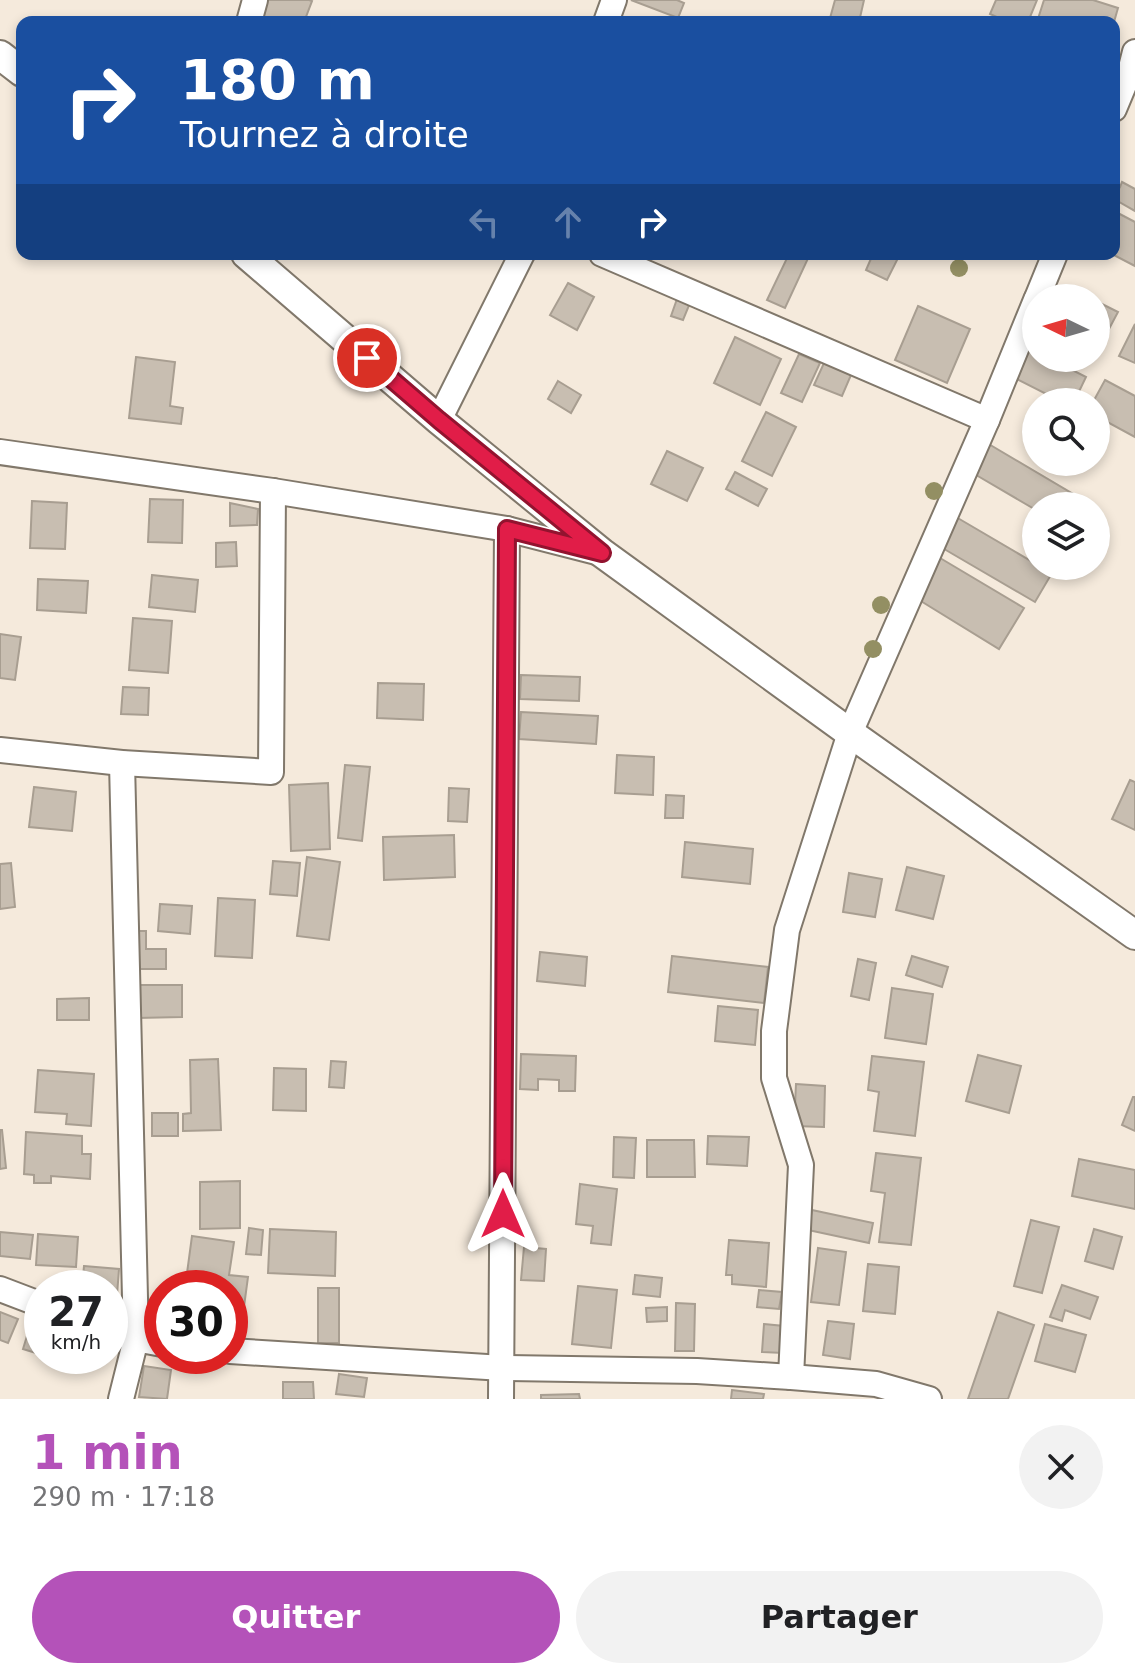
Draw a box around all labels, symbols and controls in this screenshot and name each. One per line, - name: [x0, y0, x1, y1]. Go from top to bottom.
- text: 180 m: [180, 47, 375, 112]
- icon: right: [48, 48, 152, 152]
- text: Tournez à droite: [180, 114, 469, 155]
- icon: left: [462, 200, 506, 244]
- icon: ahead: [546, 200, 590, 244]
- icon: right: [630, 200, 674, 244]
- north arrow: [1022, 284, 1110, 372]
- map controls: [1022, 284, 1110, 580]
- pin: [333, 324, 401, 392]
- icon: arrive: [345, 336, 389, 380]
- button: search: [1022, 388, 1110, 476]
- button: layers: [1022, 492, 1110, 580]
- position arrow: [461, 1172, 545, 1256]
- speed limit sign: 30: [144, 1270, 248, 1374]
- text: 27: [48, 1289, 104, 1335]
- text: km/h: [51, 1330, 101, 1354]
- text: 1 min: [32, 1424, 183, 1480]
- button: close: [1019, 1425, 1103, 1509]
- text: 290 m · 17:18: [32, 1482, 215, 1512]
- button: Quitter: [32, 1571, 560, 1663]
- button: Partager: [576, 1571, 1103, 1663]

